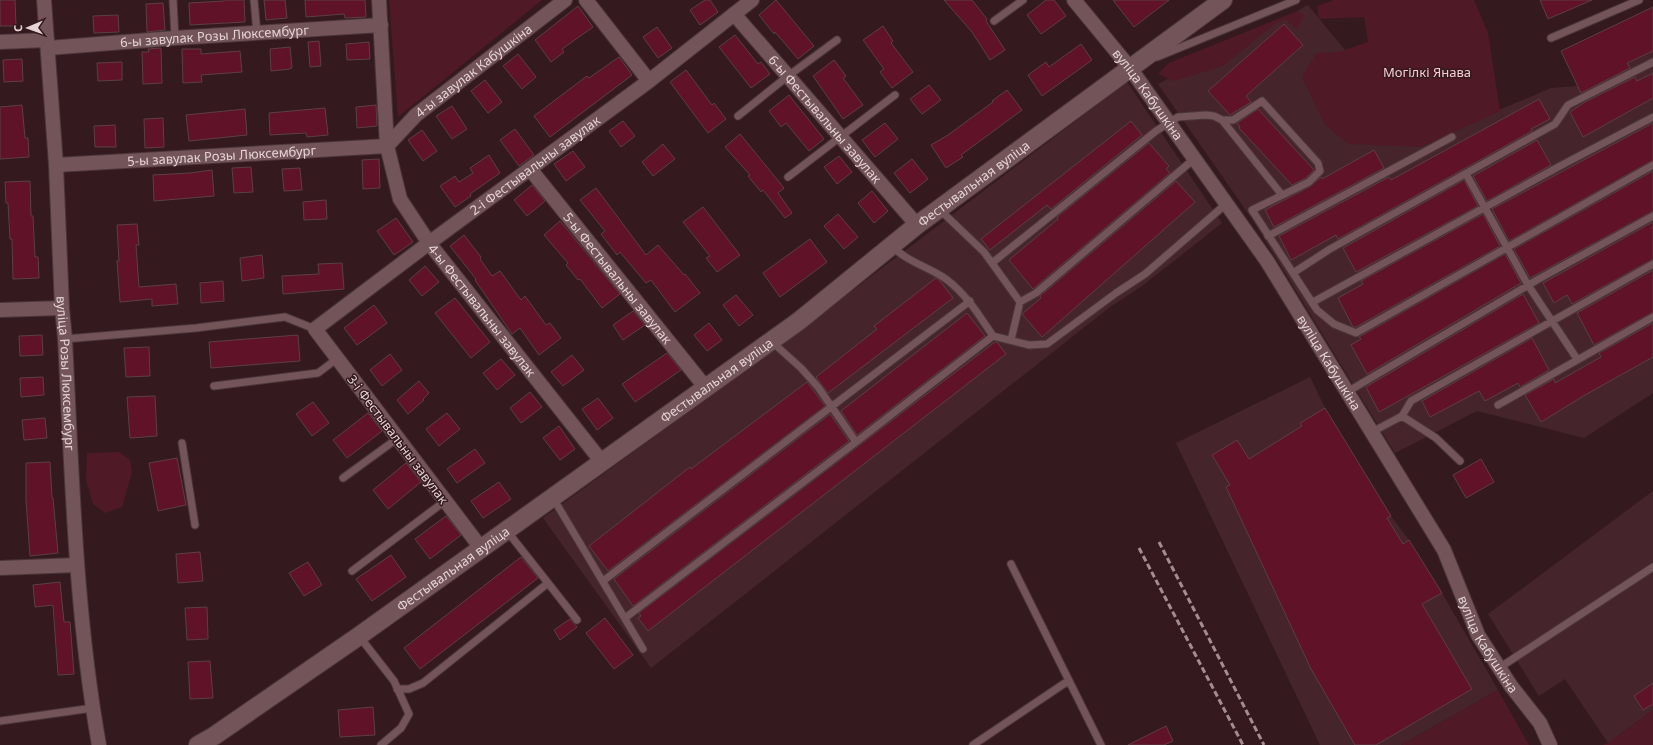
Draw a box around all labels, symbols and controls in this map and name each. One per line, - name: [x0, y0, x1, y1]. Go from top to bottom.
- north arrow: [8, 8, 48, 48]
- street label: 4-ы завулак Кабушкіна: [411, 20, 536, 122]
- street label: 6-ы завулак Розы Люксембург: [120, 21, 310, 51]
- text: С: [10, 25, 25, 32]
- street label: вуліца Кабушкіна: [1109, 45, 1187, 144]
- street label: 6-ы Фестывальны завулак: [765, 51, 886, 187]
- park label: Могілкі Янава: [1383, 63, 1471, 81]
- street label: 2-і Фестывальны завулак: [466, 111, 604, 219]
- street label: Фестывальная вуліца: [914, 136, 1033, 231]
- street label: 5-ы завулак Розы Люксембург: [127, 141, 317, 170]
- street label: 5-ы Фестывальны завулак: [559, 209, 676, 348]
- street label: 4-ы Фестывальны завулак: [424, 240, 540, 380]
- street label: вуліца Розы Люксембург: [53, 296, 79, 451]
- street label: вуліца Кабушкіна: [1293, 311, 1365, 414]
- street label: Фестывальная вуліца: [656, 334, 776, 427]
- street label: 3-і Фестывальны завулак: [343, 371, 453, 507]
- street label: Фестывальная вуліца: [393, 522, 513, 615]
- street label: вуліца Кабушкіна: [1454, 593, 1522, 697]

